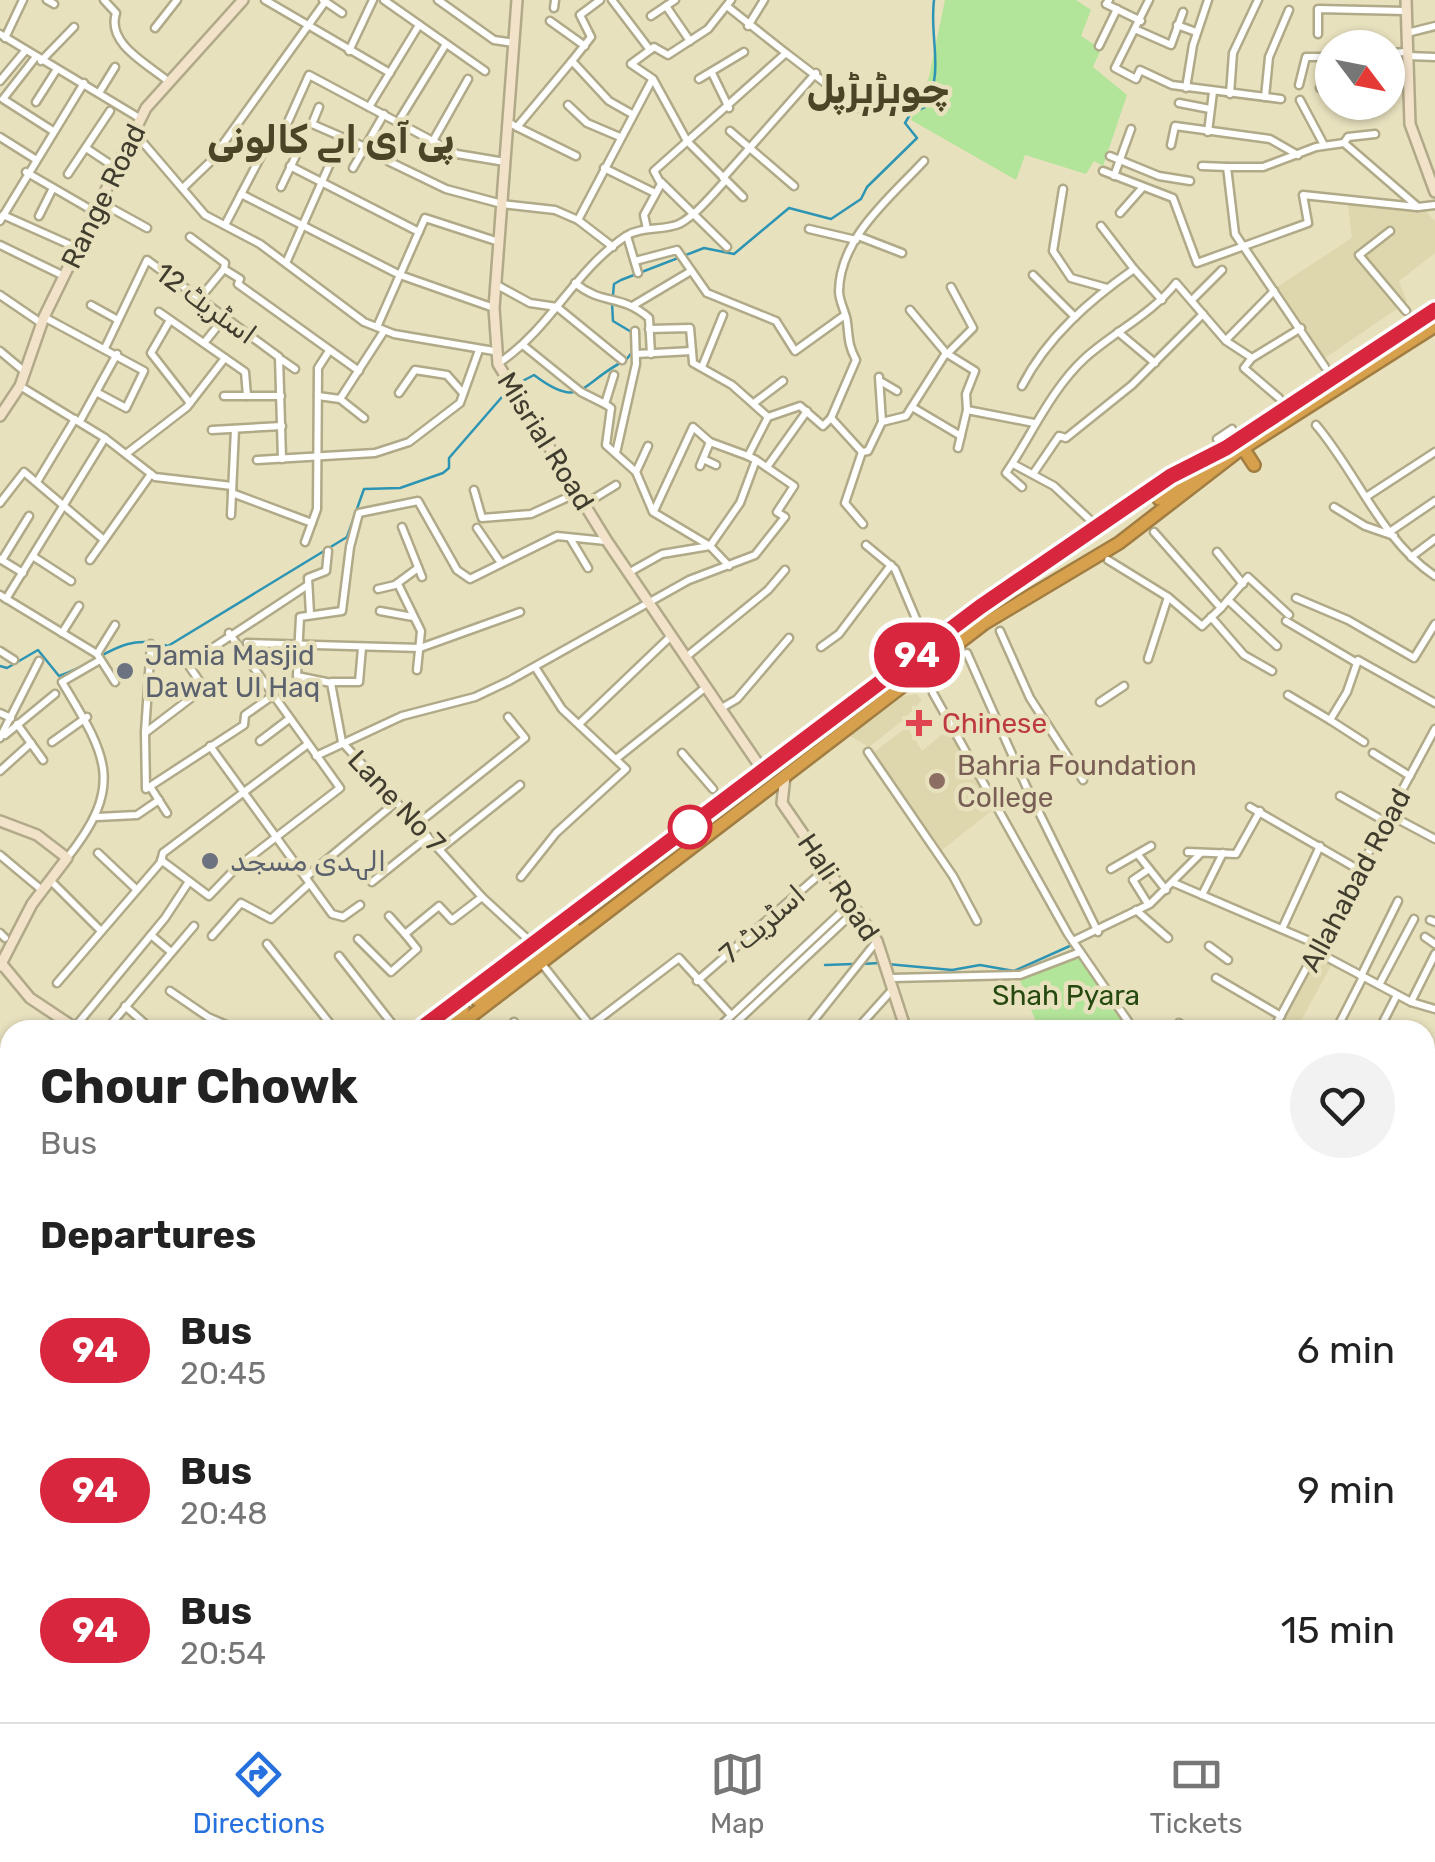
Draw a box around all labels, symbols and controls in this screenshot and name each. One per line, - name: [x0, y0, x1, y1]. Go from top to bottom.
- north arrow: [1315, 30, 1405, 120]
- map controls: [1315, 30, 1405, 120]
- district label: چوہڑہڑپل: [807, 67, 949, 116]
- district label: پی آی اے کالونی: [207, 117, 455, 166]
- street label: Range Road: [54, 119, 153, 274]
- street label: اسٹریٹ 12: [149, 256, 263, 351]
- street label: Misrial Road: [490, 366, 601, 516]
- line badge: 94: [872, 622, 962, 688]
- text: 94: [894, 634, 940, 676]
- place label: Jamia Masjid Dawat Ul Haq: [145, 639, 320, 704]
- marker: Jamia Masjid Dawat Ul Haq: [114, 660, 136, 682]
- place label: Chinese: [942, 707, 1047, 740]
- marker: Chinese: [906, 710, 932, 736]
- street label: Lane No 7: [341, 743, 452, 859]
- place label: Bahria Foundation College: [957, 749, 1197, 814]
- marker: Bahria Foundation College: [926, 770, 948, 792]
- street label: Allahabad Road: [1293, 783, 1418, 977]
- unlabelled marker: [669, 806, 711, 848]
- street label: Hali Road: [791, 827, 886, 947]
- place label: الہدی مسجد: [230, 845, 386, 880]
- marker: الہدی مسجد: [199, 850, 221, 872]
- street label: اسٹریٹ 7: [713, 878, 812, 970]
- park label: Shah Pyara: [992, 979, 1140, 1012]
- button: heart: [1290, 1053, 1395, 1158]
- text: Chour Chowk: [40, 1058, 358, 1115]
- text: Bus: [40, 1124, 97, 1162]
- text: Departures: [40, 1212, 256, 1258]
- text: Bus: [180, 1308, 252, 1354]
- text: 6 min: [1297, 1327, 1395, 1373]
- text: 94: [72, 1329, 118, 1371]
- text: 20:45: [180, 1354, 266, 1392]
- text: Bus: [180, 1448, 252, 1494]
- text: 9 min: [1297, 1467, 1395, 1513]
- text: 94: [72, 1469, 118, 1511]
- text: 20:48: [180, 1494, 268, 1532]
- text: Bus: [180, 1588, 252, 1634]
- text: 15 min: [1281, 1607, 1395, 1653]
- text: 94: [72, 1609, 118, 1651]
- text: 20:54: [180, 1634, 266, 1672]
- tab: Directions: [192, 1747, 325, 1840]
- tab: Map: [710, 1747, 765, 1840]
- tab: Tickets: [1150, 1747, 1243, 1840]

